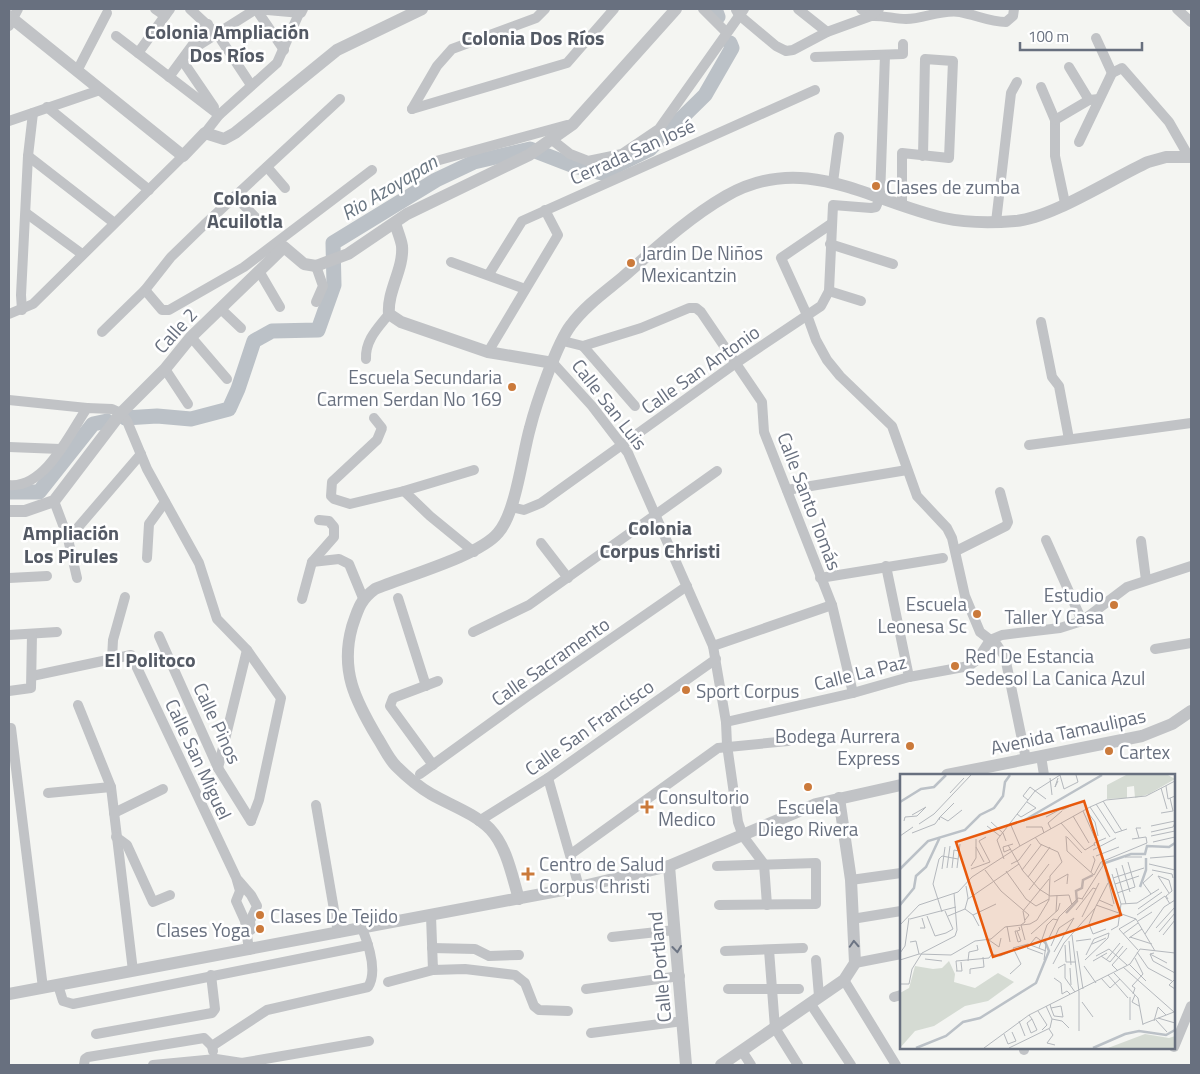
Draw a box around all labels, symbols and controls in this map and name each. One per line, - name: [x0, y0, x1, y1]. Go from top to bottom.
- district label: Colonia Ampliación Dos Ríos: [145, 16, 309, 70]
- scale bar: [1020, 20, 1142, 52]
- district label: Colonia Dos Ríos: [461, 22, 605, 53]
- text: 100 m: [1028, 25, 1069, 48]
- street label: Cerrada San José: [565, 110, 699, 192]
- water label: Rio Azoyapan: [335, 146, 444, 228]
- place label: Clases de zumba: [886, 172, 1020, 201]
- marker: Clases de zumba: [870, 180, 882, 192]
- district label: Colonia Acuilotla: [207, 182, 283, 236]
- place label: Jardin De Niños Mexicantzin: [641, 238, 763, 289]
- marker: Jardin De Niños Mexicantzin: [625, 257, 637, 269]
- street label: Calle 2: [146, 301, 204, 359]
- street label: Calle San Antonio: [635, 317, 765, 421]
- street label: Calle San Luis: [565, 352, 655, 456]
- place label: Escuela Secundaria Carmen Serdan No 169: [317, 362, 502, 413]
- marker: Escuela Secundaria Carmen Serdan No 169: [506, 381, 518, 393]
- street label: Calle Santo Tomás: [770, 428, 850, 574]
- district label: Colonia Corpus Christi: [600, 512, 720, 566]
- district label: Ampliación Los Pirules: [23, 517, 119, 571]
- place label: Estudio Taller Y Casa: [1004, 580, 1104, 631]
- place label: Escuela Leonesa Sc: [877, 589, 967, 640]
- marker: Estudio Taller Y Casa: [1108, 599, 1120, 611]
- marker: Escuela Leonesa Sc: [971, 608, 983, 620]
- street label: Calle Sacramento: [485, 609, 615, 713]
- place label: Red De Estancia Sedesol La Canica Azul: [965, 641, 1145, 692]
- district label: El Politoco: [104, 644, 196, 675]
- street label: Calle La Paz: [811, 646, 909, 698]
- marker: Red De Estancia Sedesol La Canica Azul: [949, 660, 961, 672]
- street label: Calle San Francisco: [518, 672, 660, 782]
- place label: Sport Corpus: [696, 676, 800, 705]
- street label: Calle Pinos: [186, 677, 250, 769]
- marker: Sport Corpus: [680, 684, 692, 696]
- street label: Calle San Miguel: [158, 694, 240, 824]
- street label: Avenida Tamaulipas: [988, 700, 1148, 762]
- place label: Bodega Aurrera Express: [775, 721, 900, 772]
- place label: Cartex: [1119, 737, 1171, 766]
- marker: Bodega Aurrera Express: [904, 740, 916, 752]
- marker: Cartex: [1103, 745, 1115, 757]
- inset map: [900, 774, 1175, 1049]
- marker: Escuela Diego Rivera: [802, 781, 814, 793]
- place label: Consultorio Medico: [658, 782, 749, 833]
- place label: Escuela Diego Rivera: [758, 792, 859, 843]
- marker: Consultorio Medico: [640, 800, 654, 814]
- place label: Centro de Salud Corpus Christi: [539, 849, 664, 900]
- marker: Centro de Salud Corpus Christi: [521, 867, 535, 881]
- place label: Clases De Tejido: [270, 901, 398, 930]
- marker: Clases De Tejido: [254, 909, 266, 921]
- street label: Calle Portland: [640, 910, 678, 1024]
- place label: Clases Yoga: [156, 915, 250, 944]
- marker: Clases Yoga: [254, 923, 266, 935]
- one-way arrow: [848, 939, 859, 947]
- one-way arrow: [671, 946, 682, 954]

